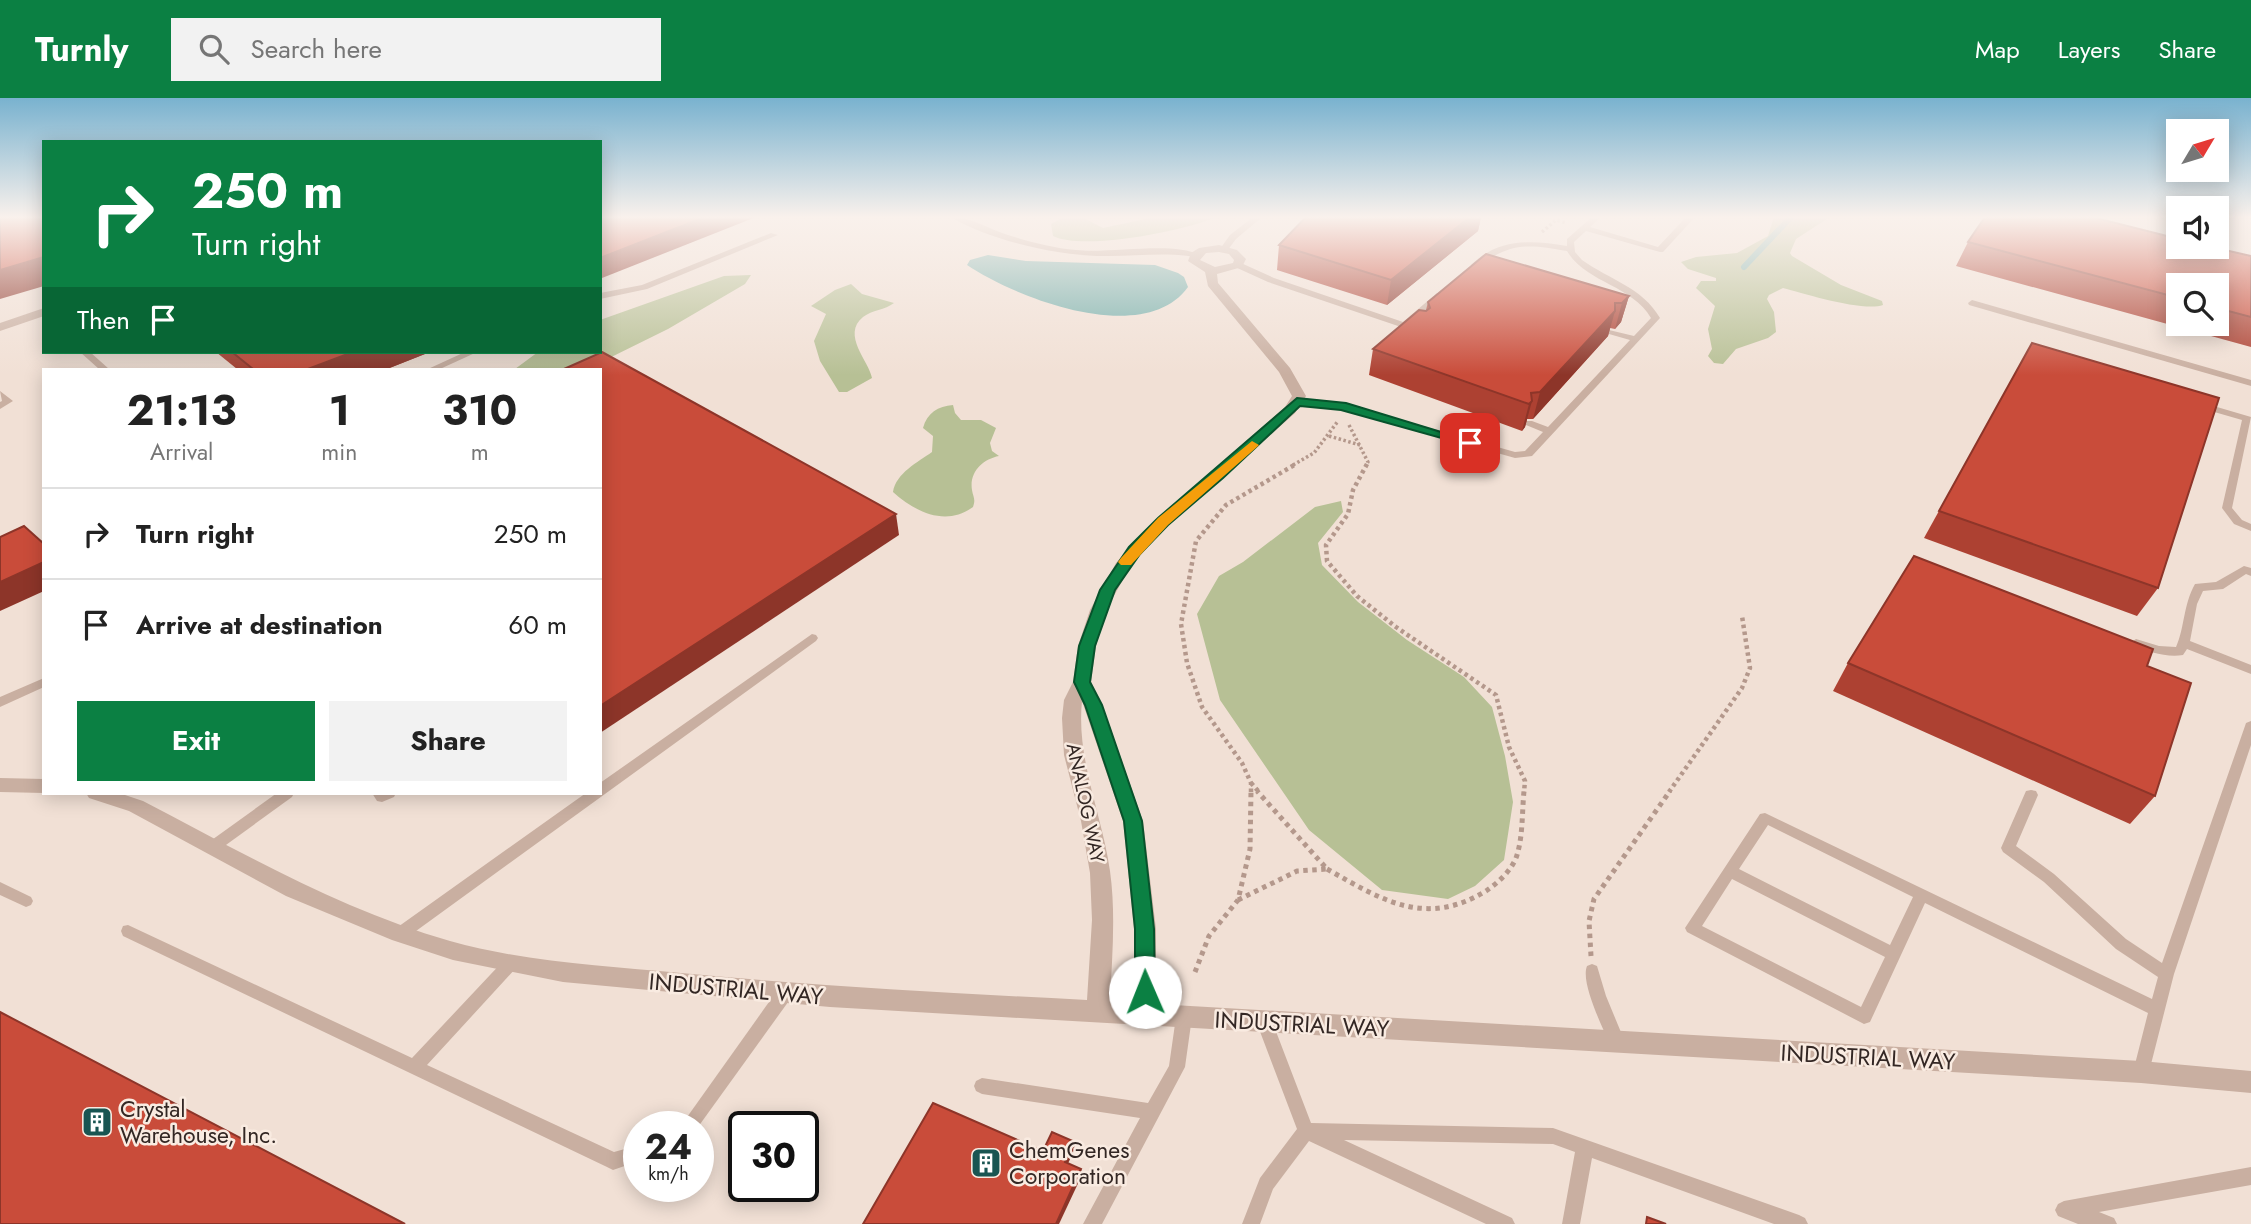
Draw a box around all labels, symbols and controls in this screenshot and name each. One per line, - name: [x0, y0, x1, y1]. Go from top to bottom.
- search box: [171, 18, 661, 81]
- text: Turnly: [35, 26, 129, 73]
- icon: search: [195, 30, 233, 68]
- text: Search here: [251, 30, 382, 68]
- text: Map: [1975, 32, 2020, 67]
- text: Layers: [2058, 32, 2120, 67]
- text: Share: [2158, 32, 2216, 67]
- north arrow: [2166, 119, 2230, 182]
- map controls: [2166, 119, 2229, 336]
- text: 250 m: [192, 156, 343, 226]
- icon: right: [77, 168, 168, 259]
- button: sound: [2166, 196, 2229, 259]
- text: Turn right: [192, 221, 321, 267]
- button: search: [2166, 273, 2229, 336]
- text: Then: [77, 301, 130, 339]
- icon: arrive: [144, 301, 182, 339]
- text: 21:13: [127, 380, 237, 441]
- text: 1: [329, 380, 350, 441]
- text: 310: [442, 380, 517, 441]
- pin: [1440, 413, 1500, 473]
- icon: arrive: [1451, 424, 1489, 462]
- text: Arrival: [150, 435, 213, 469]
- text: min: [321, 435, 357, 469]
- text: m: [471, 435, 489, 469]
- icon: right: [77, 515, 115, 553]
- text: Turn right: [136, 515, 254, 553]
- text: 250 m: [494, 515, 567, 553]
- icon: arrive: [77, 606, 115, 644]
- text: Arrive at destination: [136, 606, 383, 644]
- text: 60 m: [508, 606, 567, 644]
- button: Exit: [77, 701, 315, 781]
- button: Share: [329, 701, 567, 781]
- street label: ANALOG WAY: [1060, 741, 1111, 866]
- position arrow: [1108, 955, 1182, 1029]
- street label: INDUSTRIAL WAY: [648, 964, 825, 1014]
- street label: INDUSTRIAL WAY: [1214, 1002, 1390, 1046]
- street label: INDUSTRIAL WAY: [1780, 1035, 1956, 1079]
- place label: Crystal Warehouse, Inc.: [120, 1092, 277, 1152]
- building icon: Crystal Warehouse, Inc.: [80, 1105, 114, 1139]
- speed limit sign: 30: [728, 1111, 819, 1202]
- text: 24: [645, 1122, 692, 1172]
- place label: ChemGenes Corporation: [1009, 1133, 1129, 1193]
- building icon: ChemGenes Corporation: [969, 1146, 1003, 1180]
- text: km/h: [648, 1161, 689, 1187]

